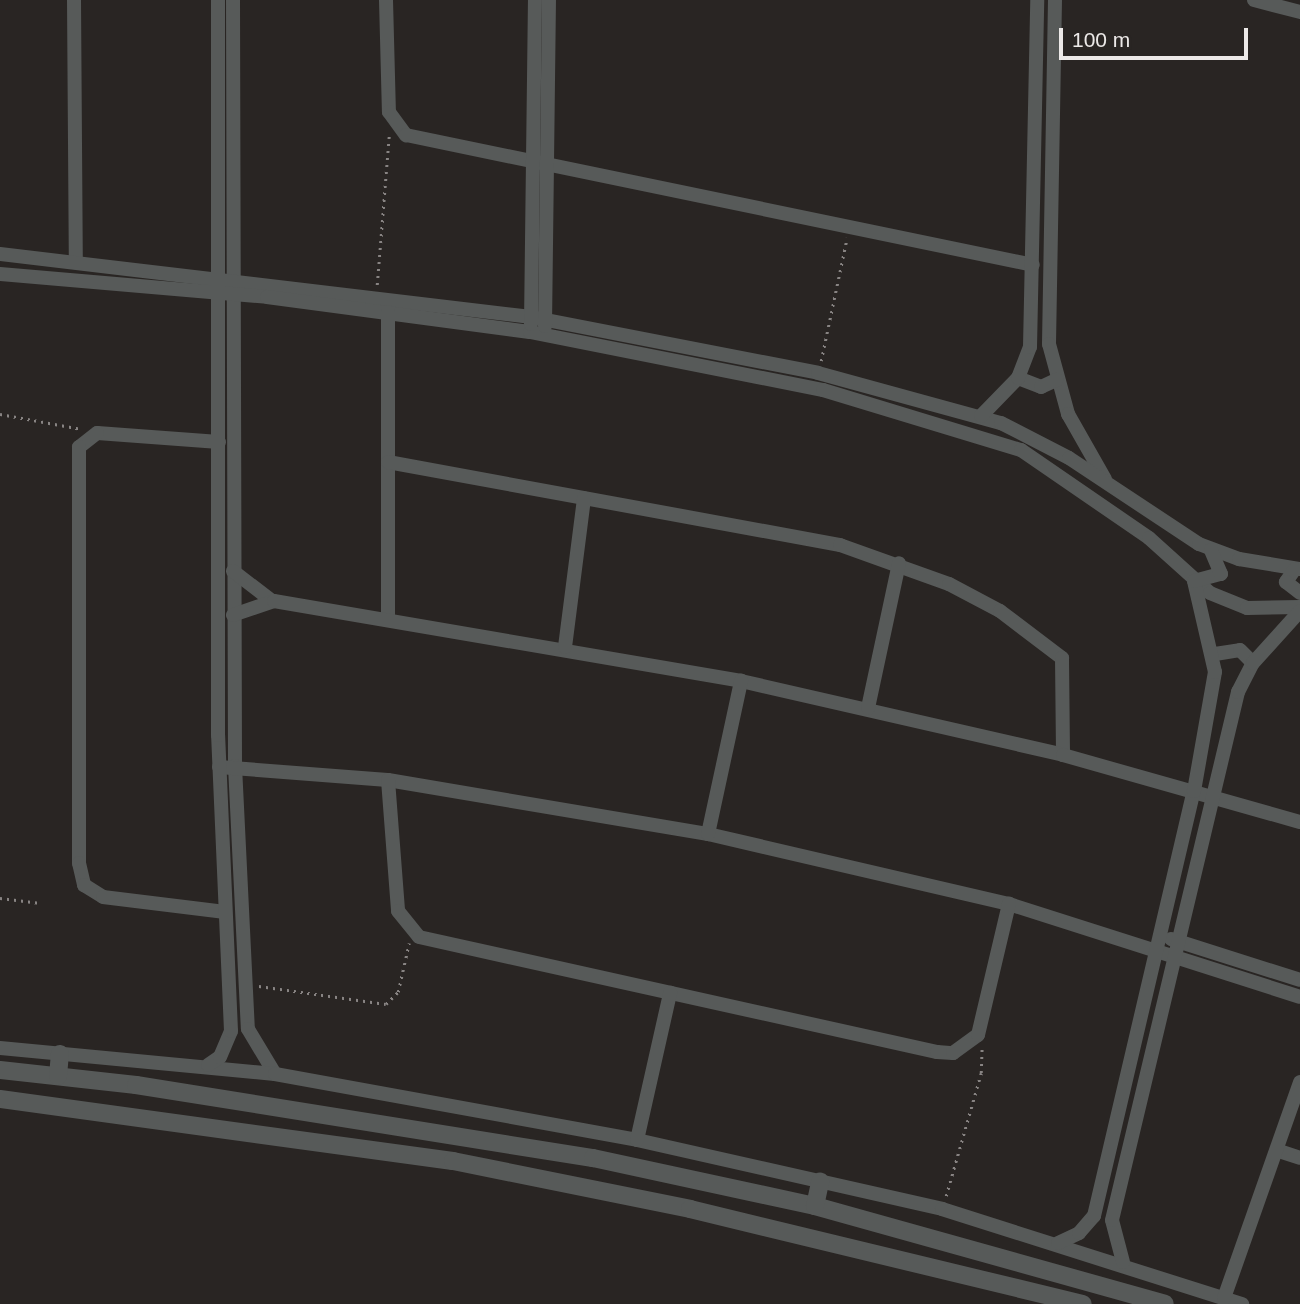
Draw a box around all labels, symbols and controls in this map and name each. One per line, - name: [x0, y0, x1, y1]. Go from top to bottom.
- scale bar: [1062, 14, 1251, 58]
- text: 100 m: [1072, 28, 1130, 51]

